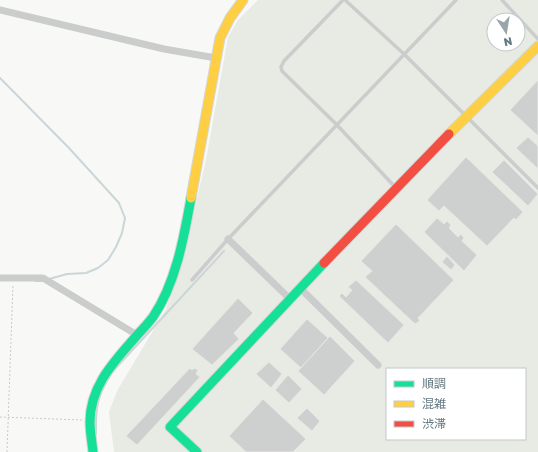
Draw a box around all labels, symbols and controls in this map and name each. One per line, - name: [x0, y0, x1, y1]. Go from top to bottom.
- north arrow: [486, 12, 526, 52]
- text: N: [503, 35, 514, 49]
- legend: [386, 368, 526, 440]
- text: 順調: [422, 376, 446, 391]
- text: 混雑: [422, 396, 446, 411]
- text: 渋滞: [422, 416, 446, 431]

